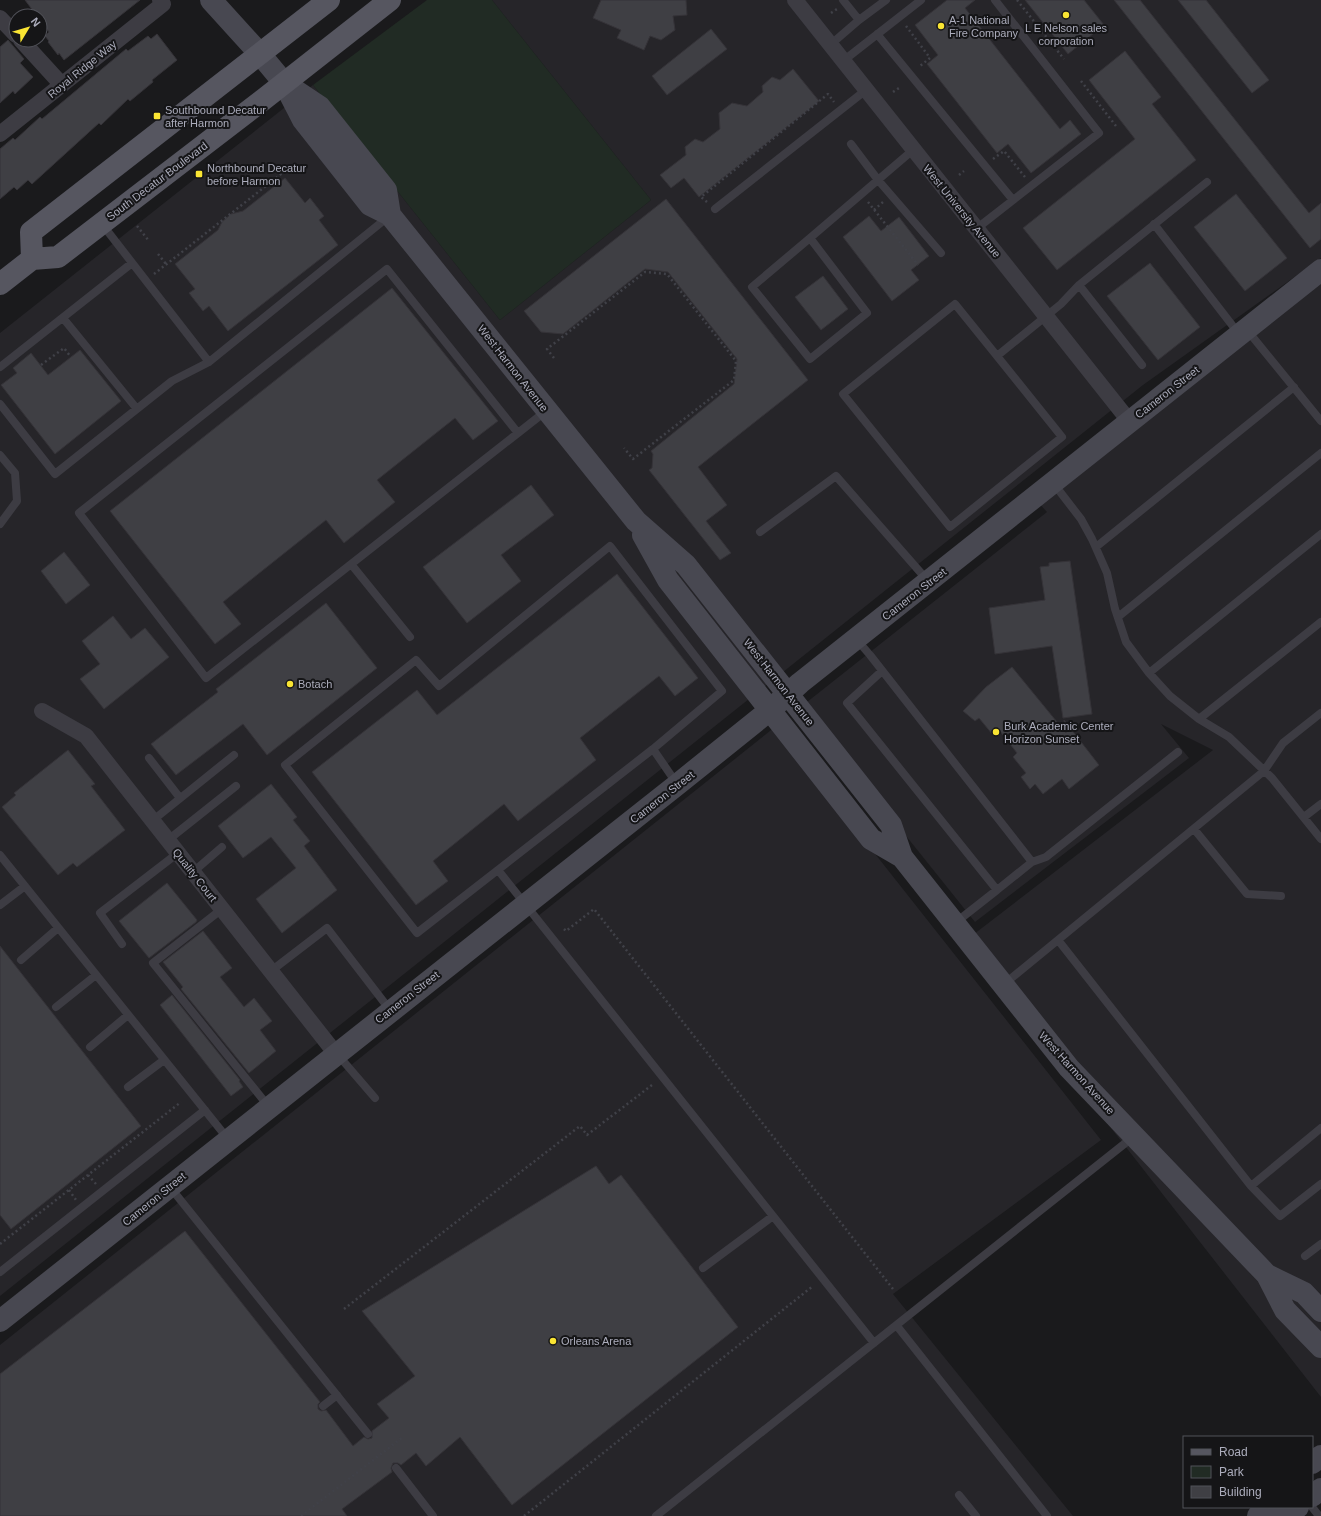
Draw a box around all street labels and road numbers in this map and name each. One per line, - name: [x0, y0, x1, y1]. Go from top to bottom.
- street label: Royal Ridge Way: [45, 37, 119, 100]
- street label: South Decatur Boulevard: [104, 139, 210, 223]
- street label: West University Avenue: [921, 162, 1003, 260]
- street label: West Harmon Avenue: [475, 322, 551, 414]
- street label: Cameron Street: [1133, 363, 1201, 421]
- street label: Cameron Street: [880, 565, 948, 623]
- street label: West Harmon Avenue: [741, 636, 817, 728]
- street label: Cameron Street: [628, 768, 696, 826]
- street label: Quality Court: [171, 846, 219, 904]
- street label: Cameron Street: [373, 968, 441, 1026]
- street label: West Harmon Avenue: [1037, 1029, 1117, 1117]
- street label: Cameron Street: [120, 1170, 188, 1228]

